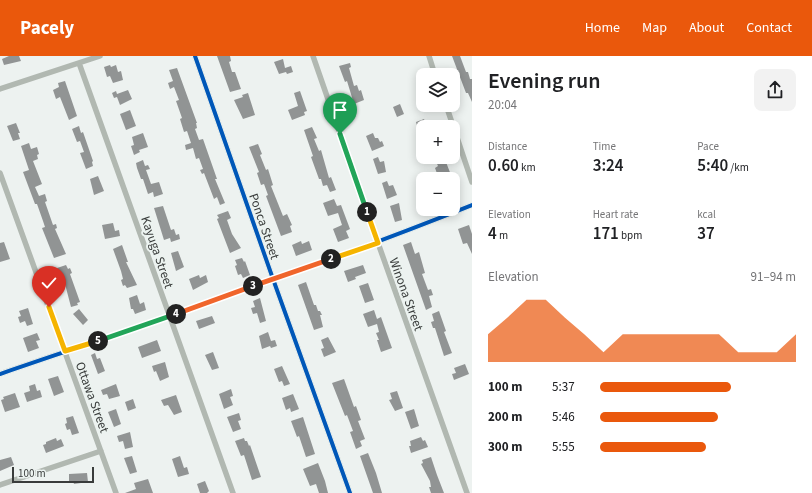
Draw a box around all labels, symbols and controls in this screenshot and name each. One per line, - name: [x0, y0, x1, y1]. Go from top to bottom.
- text: Pacely: [20, 15, 74, 42]
- text: Home: [585, 18, 620, 38]
- text: Map: [642, 18, 667, 38]
- text: About: [689, 18, 724, 38]
- text: Contact: [746, 18, 792, 38]
- text: Evening run: [488, 65, 601, 97]
- map controls: [416, 68, 460, 216]
- button: layers: [416, 68, 460, 112]
- button: share: [754, 69, 796, 111]
- pin: [323, 93, 357, 134]
- text: 20:04: [488, 96, 517, 114]
- icon: arrive: [329, 99, 351, 121]
- button: +: [416, 120, 460, 164]
- text: Distance: [488, 139, 527, 154]
- text: Time: [593, 139, 616, 154]
- text: Pace: [697, 139, 719, 154]
- text: 0.60: [488, 154, 519, 178]
- text: 3:24: [593, 154, 624, 178]
- text: 5:40: [697, 154, 728, 178]
- text: km: [519, 160, 536, 175]
- text: /km: [728, 160, 749, 175]
- button: −: [416, 172, 460, 216]
- street label: Ponca Street: [244, 191, 284, 262]
- pin: 1: [357, 202, 377, 222]
- text: 1: [364, 204, 370, 219]
- text: Elevation: [488, 207, 531, 222]
- text: Heart rate: [593, 207, 638, 222]
- text: kcal: [697, 207, 716, 222]
- street label: Kayuga Street: [136, 214, 178, 291]
- text: 4: [488, 222, 497, 246]
- text: 171: [593, 222, 619, 246]
- text: 37: [697, 222, 715, 246]
- text: m: [497, 228, 508, 243]
- text: bpm: [619, 228, 642, 243]
- pin: 2: [321, 249, 341, 269]
- text: 2: [328, 251, 334, 266]
- street label: Winona Street: [385, 255, 428, 334]
- pin: [32, 266, 66, 307]
- text: Elevation: [488, 268, 539, 286]
- text: 91–94 m: [751, 268, 796, 286]
- icon: check: [38, 272, 60, 294]
- pin: 3: [243, 276, 263, 296]
- text: 3: [250, 278, 256, 293]
- pin: 4: [166, 304, 186, 324]
- text: 4: [173, 306, 179, 321]
- pin: 5: [88, 331, 108, 351]
- text: 5: [95, 333, 101, 348]
- street label: Ottawa Street: [71, 359, 113, 436]
- text: 100 m: [488, 378, 522, 396]
- text: 5:37: [552, 378, 575, 396]
- text: 200 m: [488, 408, 522, 426]
- text: 5:46: [552, 408, 575, 426]
- text: 300 m: [488, 438, 522, 456]
- text: 5:55: [552, 438, 575, 456]
- scale bar: [12, 465, 94, 484]
- text: 100 m: [18, 466, 46, 481]

